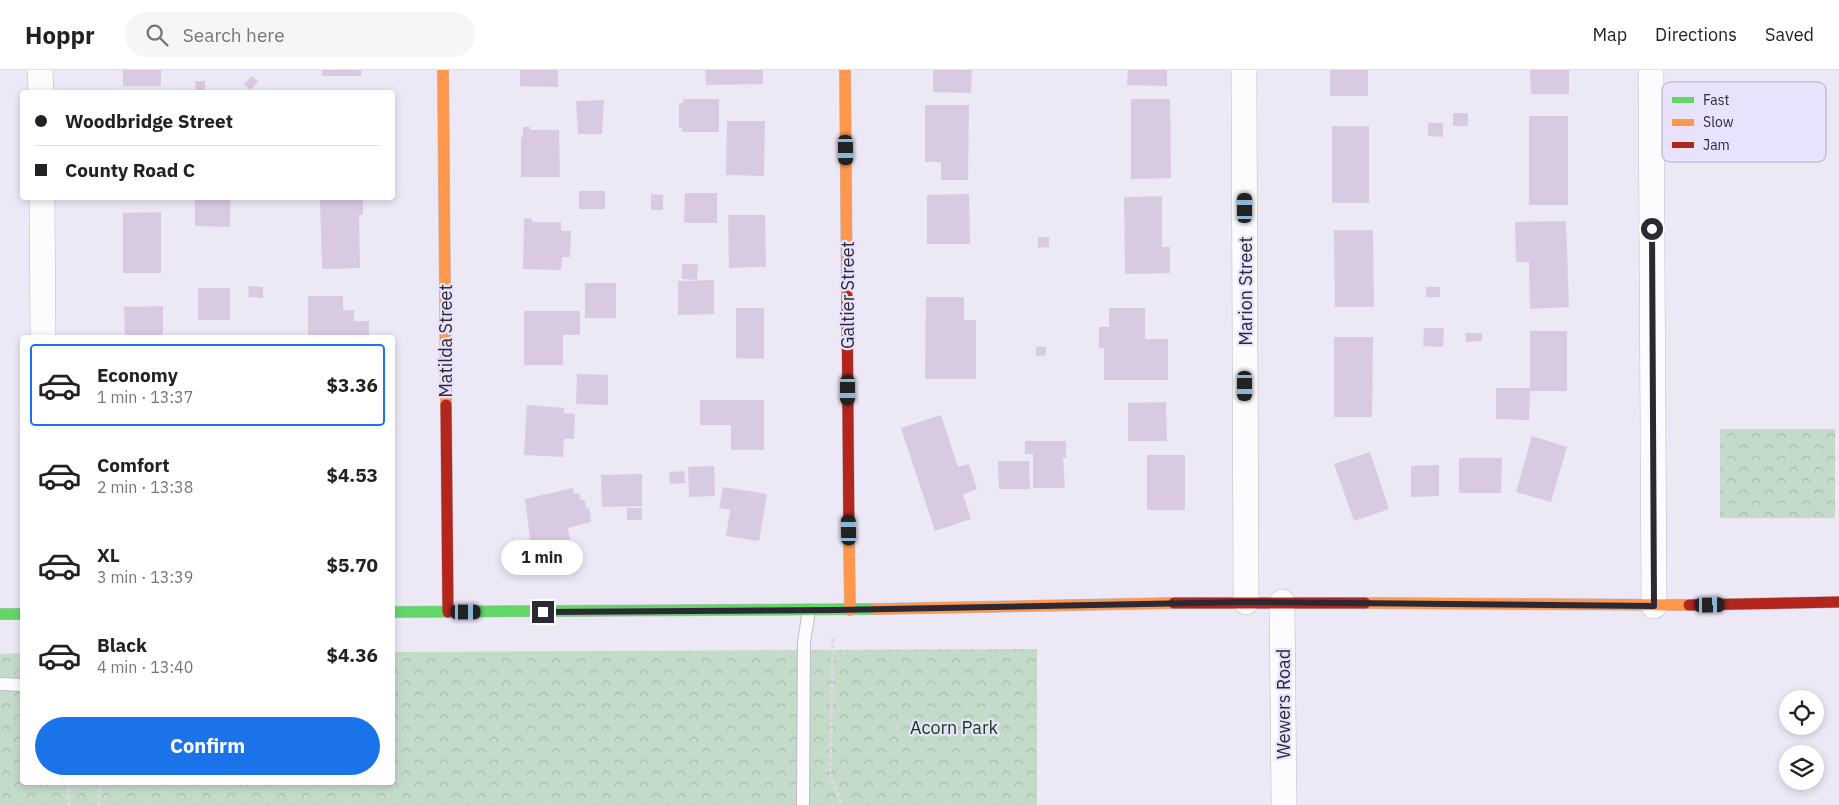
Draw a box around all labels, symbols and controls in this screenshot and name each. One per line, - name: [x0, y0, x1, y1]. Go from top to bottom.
- search box: [125, 12, 475, 57]
- text: Hoppr: [25, 19, 95, 51]
- icon: search: [143, 21, 171, 49]
- text: Search here: [183, 23, 285, 47]
- text: Map: [1592, 23, 1627, 46]
- text: Directions: [1655, 23, 1737, 46]
- text: Saved: [1765, 23, 1814, 46]
- legend: [1662, 82, 1826, 162]
- text: Fast: [1703, 91, 1729, 109]
- text: Woodbridge Street: [65, 109, 233, 133]
- text: Slow: [1703, 113, 1734, 131]
- car: [838, 135, 853, 165]
- text: Jam: [1703, 136, 1730, 154]
- text: County Road C: [65, 158, 195, 182]
- car: [1237, 193, 1252, 223]
- route start: [1641, 218, 1663, 240]
- street label: Marion Street: [1234, 236, 1257, 346]
- street label: Galtier Street: [836, 241, 859, 349]
- street label: Matilda Street: [434, 284, 457, 398]
- icon: car: [37, 363, 82, 408]
- text: Economy: [97, 363, 178, 387]
- car: [1237, 371, 1252, 401]
- text: $3.36: [326, 373, 378, 397]
- car: [840, 375, 855, 405]
- text: 1 min · 13:37: [97, 387, 193, 407]
- icon: car: [37, 453, 82, 498]
- text: Comfort: [97, 453, 170, 477]
- text: $4.53: [326, 463, 378, 487]
- text: 2 min · 13:38: [97, 477, 193, 497]
- car: [841, 515, 856, 545]
- callout: 1 min: [502, 540, 584, 574]
- icon: car: [37, 543, 82, 588]
- text: XL: [97, 543, 120, 567]
- text: 1 min: [521, 547, 563, 567]
- text: $5.70: [326, 553, 378, 577]
- text: 3 min · 13:39: [97, 567, 193, 587]
- car: [1694, 597, 1725, 613]
- route end: [532, 601, 554, 623]
- car: [451, 605, 481, 620]
- icon: car: [37, 633, 82, 678]
- text: Black: [97, 633, 147, 657]
- text: $4.36: [326, 643, 378, 667]
- street label: Wewers Road: [1272, 649, 1295, 759]
- text: 4 min · 13:40: [97, 657, 193, 677]
- map controls: [1779, 690, 1824, 790]
- button: locate: [1779, 690, 1824, 735]
- park label: Acorn Park: [910, 716, 999, 739]
- button: Confirm: [35, 717, 380, 775]
- button: layers: [1779, 745, 1824, 790]

